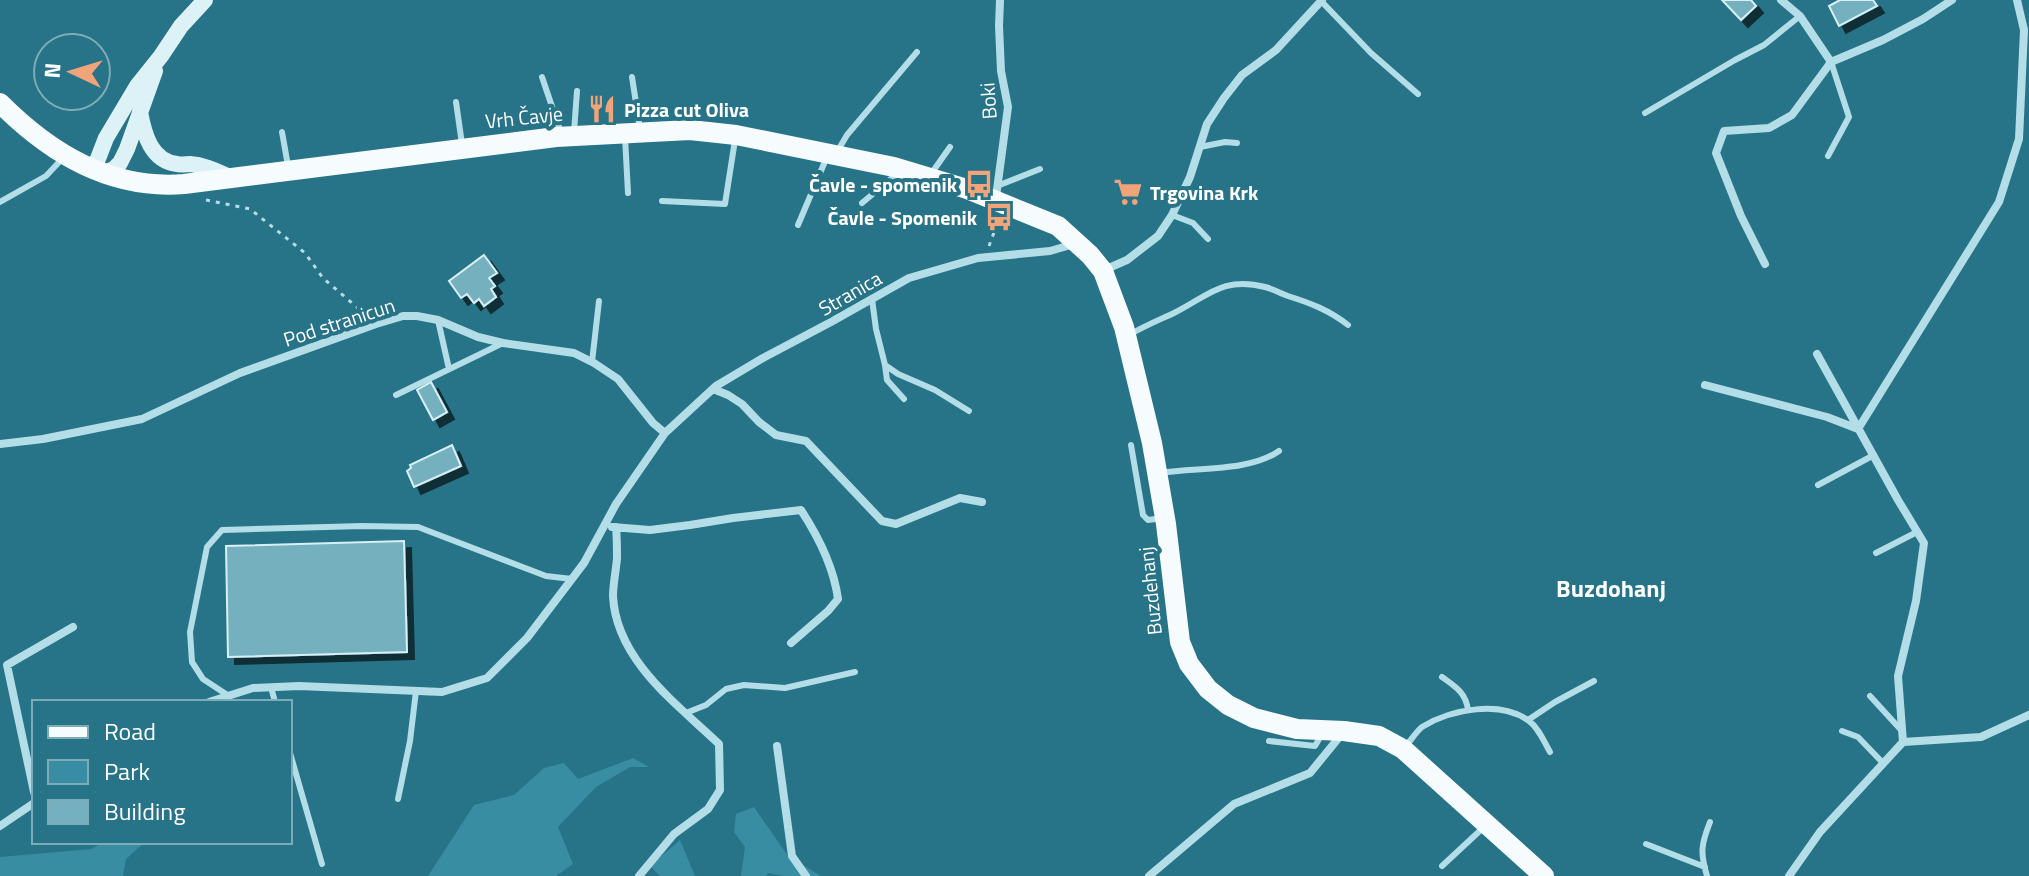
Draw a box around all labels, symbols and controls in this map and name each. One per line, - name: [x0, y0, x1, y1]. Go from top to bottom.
- north arrow: [32, 32, 112, 112]
- text: N: [35, 62, 70, 79]
- street label: Boki: [971, 82, 1005, 120]
- restaurant icon: Pizza cut Oliva: [587, 94, 617, 124]
- place label: Pizza cut Oliva: [624, 94, 749, 125]
- street label: Vrh Čavje: [484, 98, 564, 136]
- place label: Čavle - spomenik: [809, 169, 958, 200]
- bus stop icon: Čavle - spomenik: [964, 169, 994, 199]
- supermarket icon: Trgovina Krk: [1113, 177, 1143, 207]
- place label: Trgovina Krk: [1150, 177, 1259, 208]
- place label: Čavle - Spomenik: [828, 202, 978, 233]
- bus stop icon: Čavle - Spomenik: [984, 202, 1014, 232]
- street label: Stranica: [813, 262, 887, 324]
- street label: Pod stranicun: [279, 289, 399, 355]
- street label: Buzdehanj: [1130, 545, 1170, 637]
- district label: Buzdohanj: [1556, 570, 1666, 606]
- legend: [32, 700, 292, 844]
- text: Road: [104, 713, 156, 749]
- text: Park: [104, 753, 150, 789]
- text: Building: [104, 793, 186, 829]

